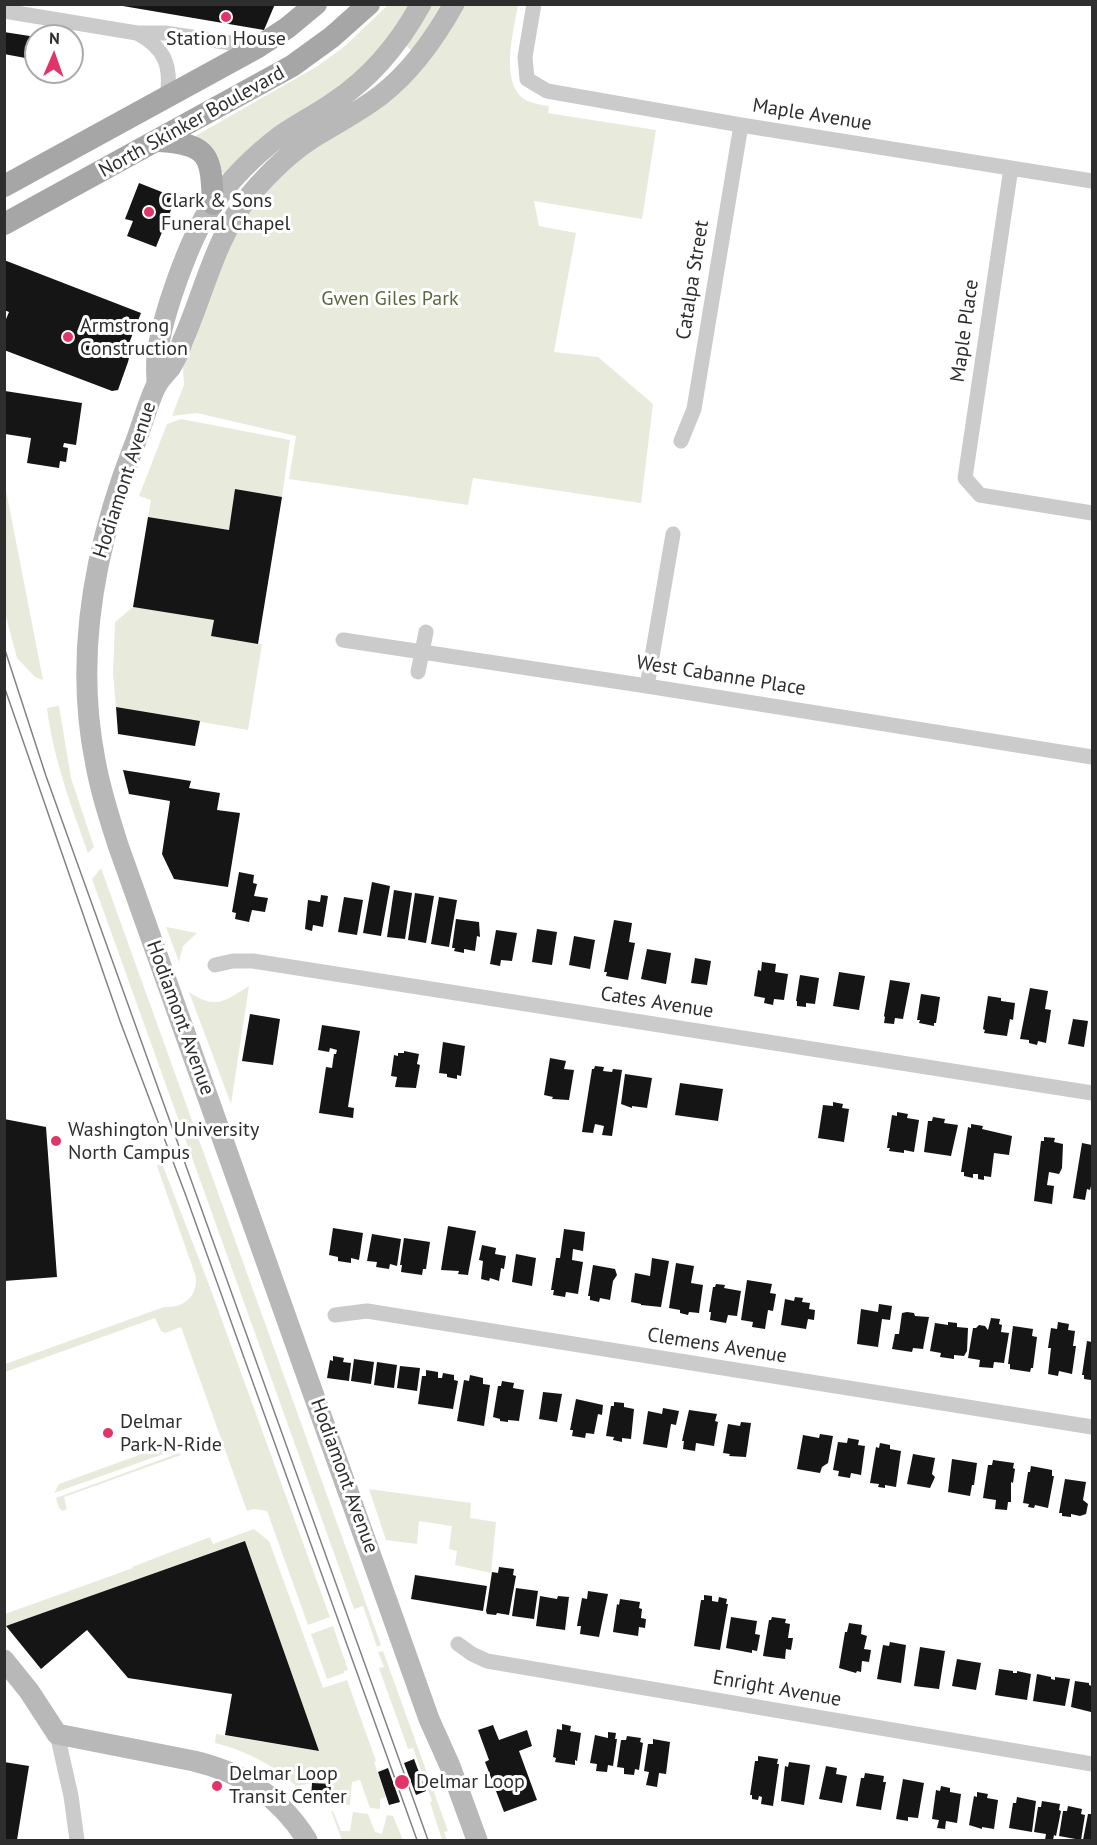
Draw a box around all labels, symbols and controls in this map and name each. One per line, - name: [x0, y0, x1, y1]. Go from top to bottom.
- marker: Station House: [219, 10, 233, 24]
- north arrow: [24, 24, 84, 84]
- place label: Station House: [166, 27, 286, 51]
- text: N: [49, 28, 60, 48]
- street label: North Skinker Boulevard: [95, 61, 289, 183]
- street label: Maple Avenue: [751, 94, 873, 136]
- place label: Clark & Sons Funeral Chapel: [161, 189, 290, 236]
- marker: Clark & Sons Funeral Chapel: [142, 205, 156, 219]
- street label: Catalpa Street: [672, 219, 714, 341]
- street label: Maple Place: [946, 278, 984, 384]
- park label: Gwen Giles Park: [321, 287, 459, 311]
- place label: Armstrong Construction: [80, 314, 188, 361]
- marker: Armstrong Construction: [61, 330, 75, 344]
- street label: Hodiamont Avenue: [88, 399, 162, 561]
- street label: West Cabanne Place: [635, 651, 807, 701]
- street label: Hodiamont Avenue: [141, 937, 219, 1099]
- street label: Cates Avenue: [599, 982, 715, 1024]
- place label: Washington University North Campus: [68, 1118, 259, 1165]
- marker: Washington University North Campus: [49, 1134, 63, 1148]
- street label: Clemens Avenue: [646, 1323, 788, 1369]
- street label: Hodiamont Avenue: [305, 1395, 383, 1557]
- place label: Delmar Park-N-Ride: [120, 1410, 222, 1457]
- marker: Delmar Park-N-Ride: [101, 1426, 115, 1440]
- street label: Enright Avenue: [711, 1666, 843, 1712]
- place label: Delmar Loop Transit Center: [229, 1762, 347, 1809]
- place label: Delmar Loop: [416, 1770, 525, 1794]
- marker: Delmar Loop: [393, 1773, 411, 1791]
- marker: Delmar Loop Transit Center: [210, 1779, 224, 1793]

